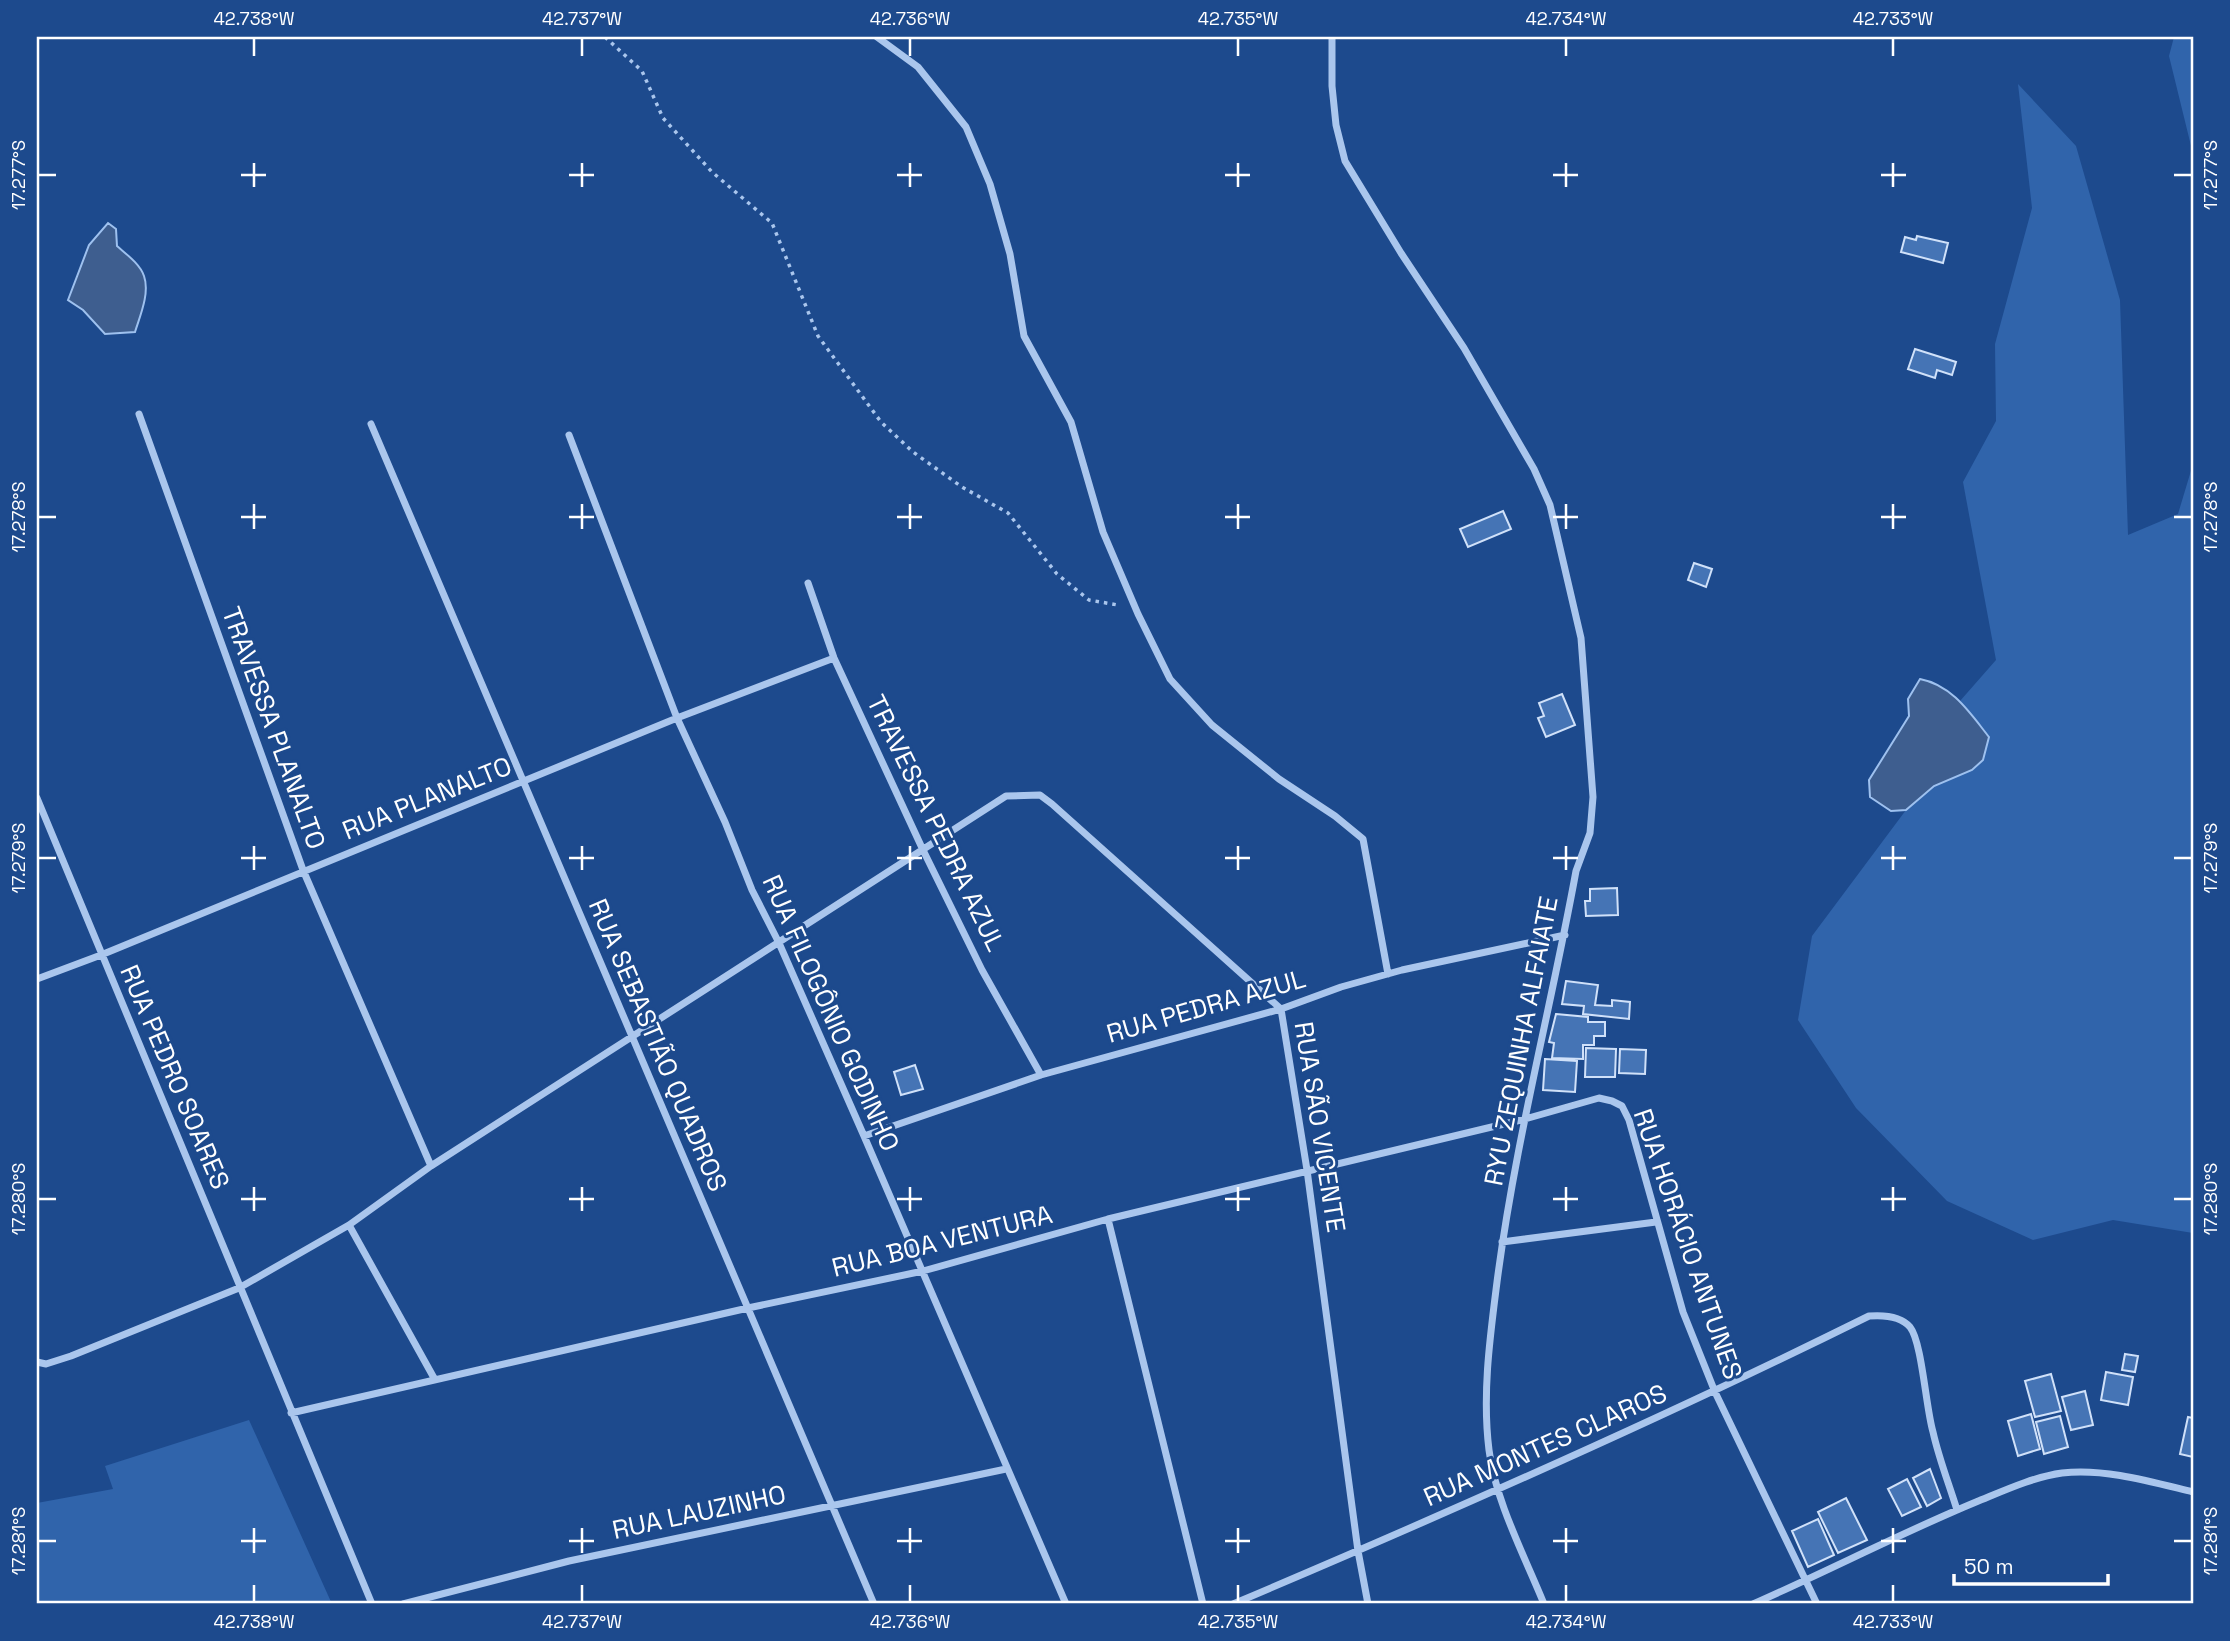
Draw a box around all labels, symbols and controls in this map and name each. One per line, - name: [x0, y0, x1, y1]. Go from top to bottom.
- text: 42.738°W: [214, 7, 295, 30]
- text: 42.737°W: [542, 7, 622, 30]
- text: 42.736°W: [870, 7, 951, 30]
- text: 42.735°W: [1198, 7, 1278, 30]
- text: 42.734°W: [1526, 7, 1607, 30]
- text: 42.733°W: [1853, 7, 1934, 30]
- text: 17.277°S: [7, 140, 30, 210]
- text: 17.277°S: [2199, 140, 2222, 210]
- text: 17.278°S: [7, 482, 30, 552]
- text: 17.278°S: [2199, 482, 2222, 552]
- street label: TRAVESSA PLANALTO: [214, 602, 334, 854]
- street label: TRAVESSA PEDRA AZUL: [859, 689, 1013, 957]
- street label: RUA PLANALTO: [337, 749, 517, 847]
- text: 17.279°S: [7, 823, 30, 893]
- text: 17.279°S: [2199, 823, 2222, 893]
- street label: RUA FILOGÔNIO GODINHO: [755, 870, 907, 1156]
- street label: RUA SEBASTIÃO QUADROS: [581, 894, 735, 1196]
- street label: RYU ZEQUINHA ALFAIATE: [1476, 894, 1566, 1188]
- street label: RUA PEDRO SOARES: [112, 960, 238, 1194]
- street label: RUA PEDRA AZUL: [1103, 961, 1309, 1051]
- street label: RUA SÃO VICENTE: [1287, 1019, 1353, 1235]
- street label: RUA HORÁCIO ANTUNES: [1626, 1104, 1750, 1384]
- text: 17.280°S: [7, 1163, 30, 1235]
- text: 17.280°S: [2199, 1163, 2222, 1235]
- street label: RUA BOA VENTURA: [828, 1197, 1056, 1285]
- street label: RUA MONTES CLAROS: [1418, 1376, 1672, 1514]
- street label: RUA LAUZINHO: [609, 1477, 789, 1547]
- text: 17.281°S: [7, 1507, 30, 1575]
- text: 17.281°S: [2199, 1507, 2222, 1575]
- scale bar: [1954, 1543, 2108, 1587]
- text: 50 m: [1964, 1553, 2014, 1580]
- text: 42.738°W: [214, 1610, 295, 1633]
- text: 42.737°W: [542, 1610, 622, 1633]
- text: 42.736°W: [870, 1610, 951, 1633]
- text: 42.735°W: [1198, 1610, 1278, 1633]
- text: 42.734°W: [1526, 1610, 1607, 1633]
- text: 42.733°W: [1853, 1610, 1934, 1633]

